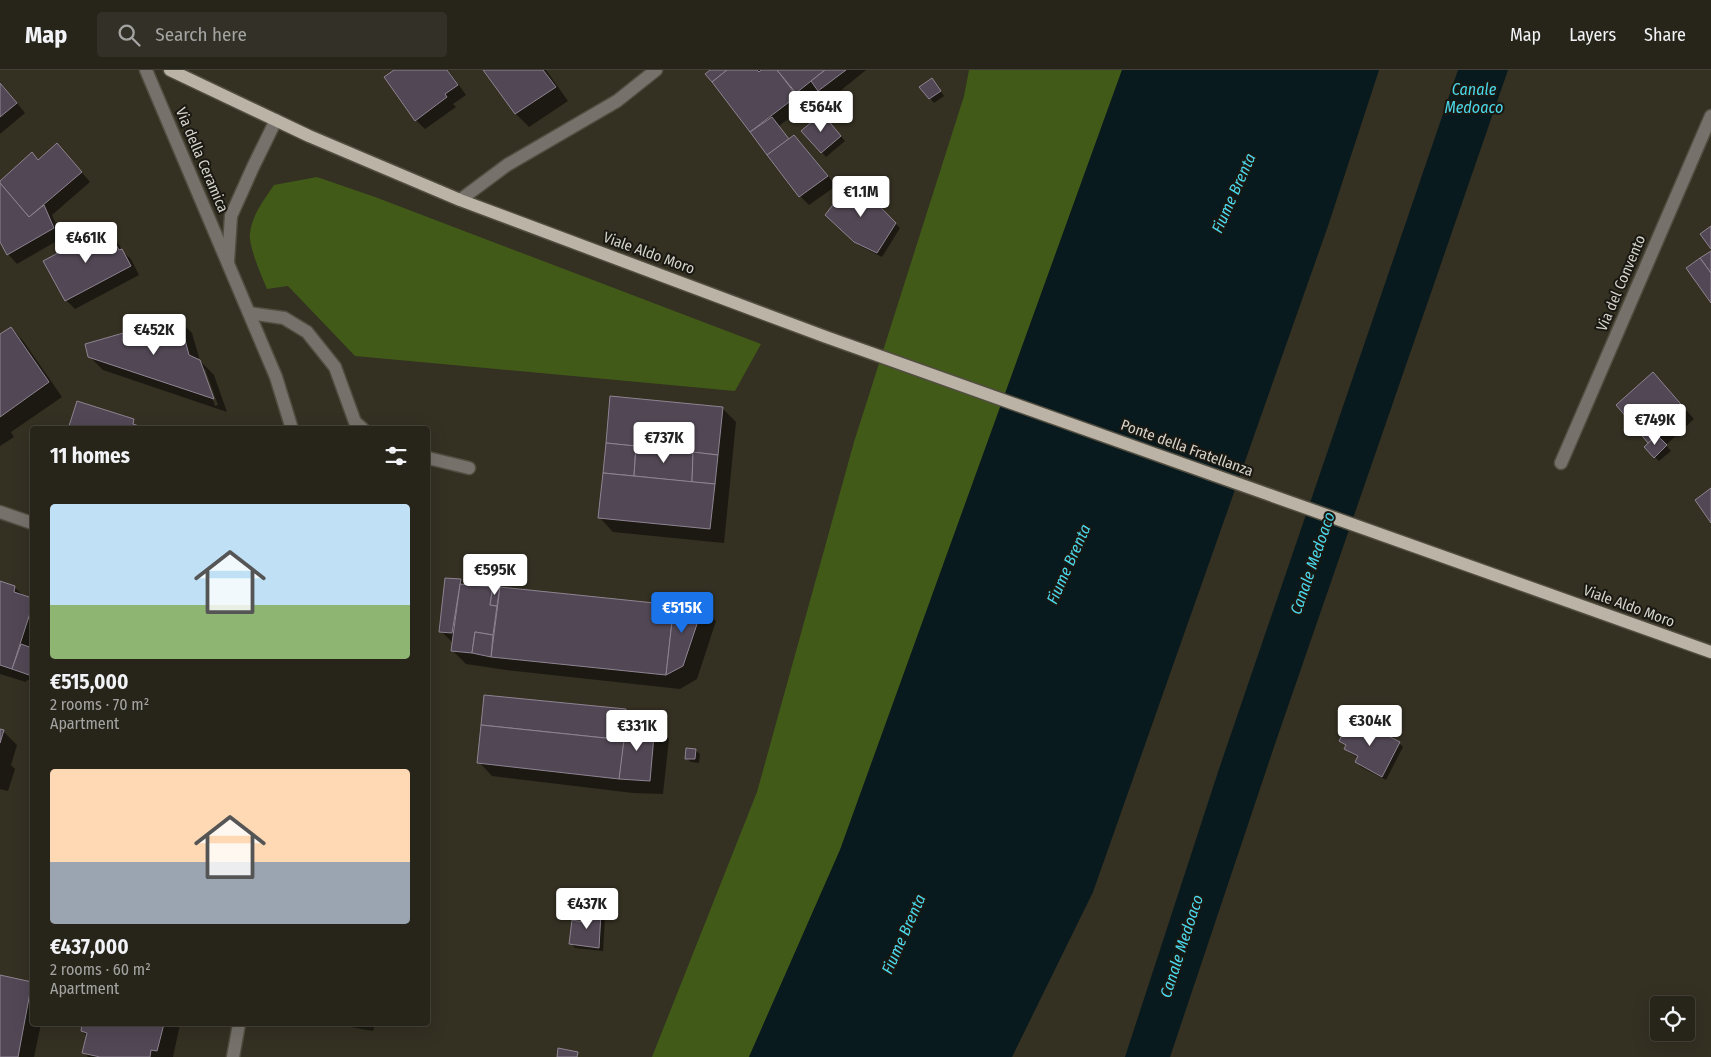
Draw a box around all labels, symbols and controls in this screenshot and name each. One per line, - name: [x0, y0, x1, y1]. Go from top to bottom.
- search box: [97, 12, 447, 57]
- text: Map: [25, 21, 67, 49]
- icon: search: [115, 21, 143, 49]
- text: Search here: [155, 23, 247, 46]
- text: Map: [1510, 24, 1541, 46]
- text: Layers: [1569, 24, 1616, 46]
- text: Share: [1644, 24, 1686, 46]
- water label: Canale Medoaco: [1445, 80, 1503, 117]
- pin: €564K: [786, 90, 856, 133]
- text: €564K: [800, 97, 842, 116]
- street label: Via della Ceramica: [172, 105, 232, 215]
- water label: Fiume Brenta: [1207, 150, 1259, 236]
- pin: €1.1M: [826, 176, 896, 218]
- text: €1.1M: [843, 182, 879, 201]
- pin: €461K: [51, 222, 121, 264]
- text: €461K: [66, 228, 106, 247]
- street label: Viale Aldo Moro: [601, 228, 697, 278]
- street label: Via del Convento: [1593, 232, 1649, 334]
- pin: €452K: [119, 314, 189, 356]
- text: €452K: [134, 320, 174, 339]
- pin: €749K: [1620, 404, 1690, 446]
- text: €749K: [1635, 410, 1675, 429]
- street label: Ponte della Fratellanza: [1118, 416, 1256, 480]
- pin: €737K: [629, 422, 699, 464]
- text: €737K: [645, 428, 683, 447]
- icon: filters: [382, 442, 410, 470]
- text: 11 homes: [50, 443, 130, 469]
- water label: Canale Medoaco: [1286, 509, 1339, 617]
- water label: Fiume Brenta: [1042, 521, 1094, 607]
- icon: home: [185, 537, 275, 627]
- pin: €595K: [460, 554, 530, 596]
- text: €595K: [474, 560, 516, 579]
- street label: Viale Aldo Moro: [1581, 581, 1677, 631]
- pin: €515K: [647, 592, 717, 634]
- text: €515K: [662, 598, 702, 617]
- text: €515,000: [50, 669, 128, 695]
- text: 2 rooms · 70 m²: [50, 695, 149, 714]
- pin: €304K: [1335, 704, 1405, 747]
- pin: €331K: [602, 710, 672, 752]
- text: €304K: [1349, 711, 1391, 730]
- text: Apartment: [50, 714, 119, 733]
- text: €331K: [617, 716, 657, 735]
- icon: home: [185, 802, 275, 892]
- pin: €437K: [552, 888, 622, 930]
- water label: Fiume Brenta: [877, 891, 929, 977]
- water label: Canale Medoaco: [1156, 892, 1207, 1000]
- text: €437K: [567, 894, 607, 913]
- text: €437,000: [50, 934, 129, 960]
- text: 2 rooms · 60 m²: [50, 960, 151, 979]
- text: Apartment: [50, 979, 119, 998]
- map controls: [1650, 996, 1695, 1041]
- button: locate: [1650, 996, 1695, 1041]

